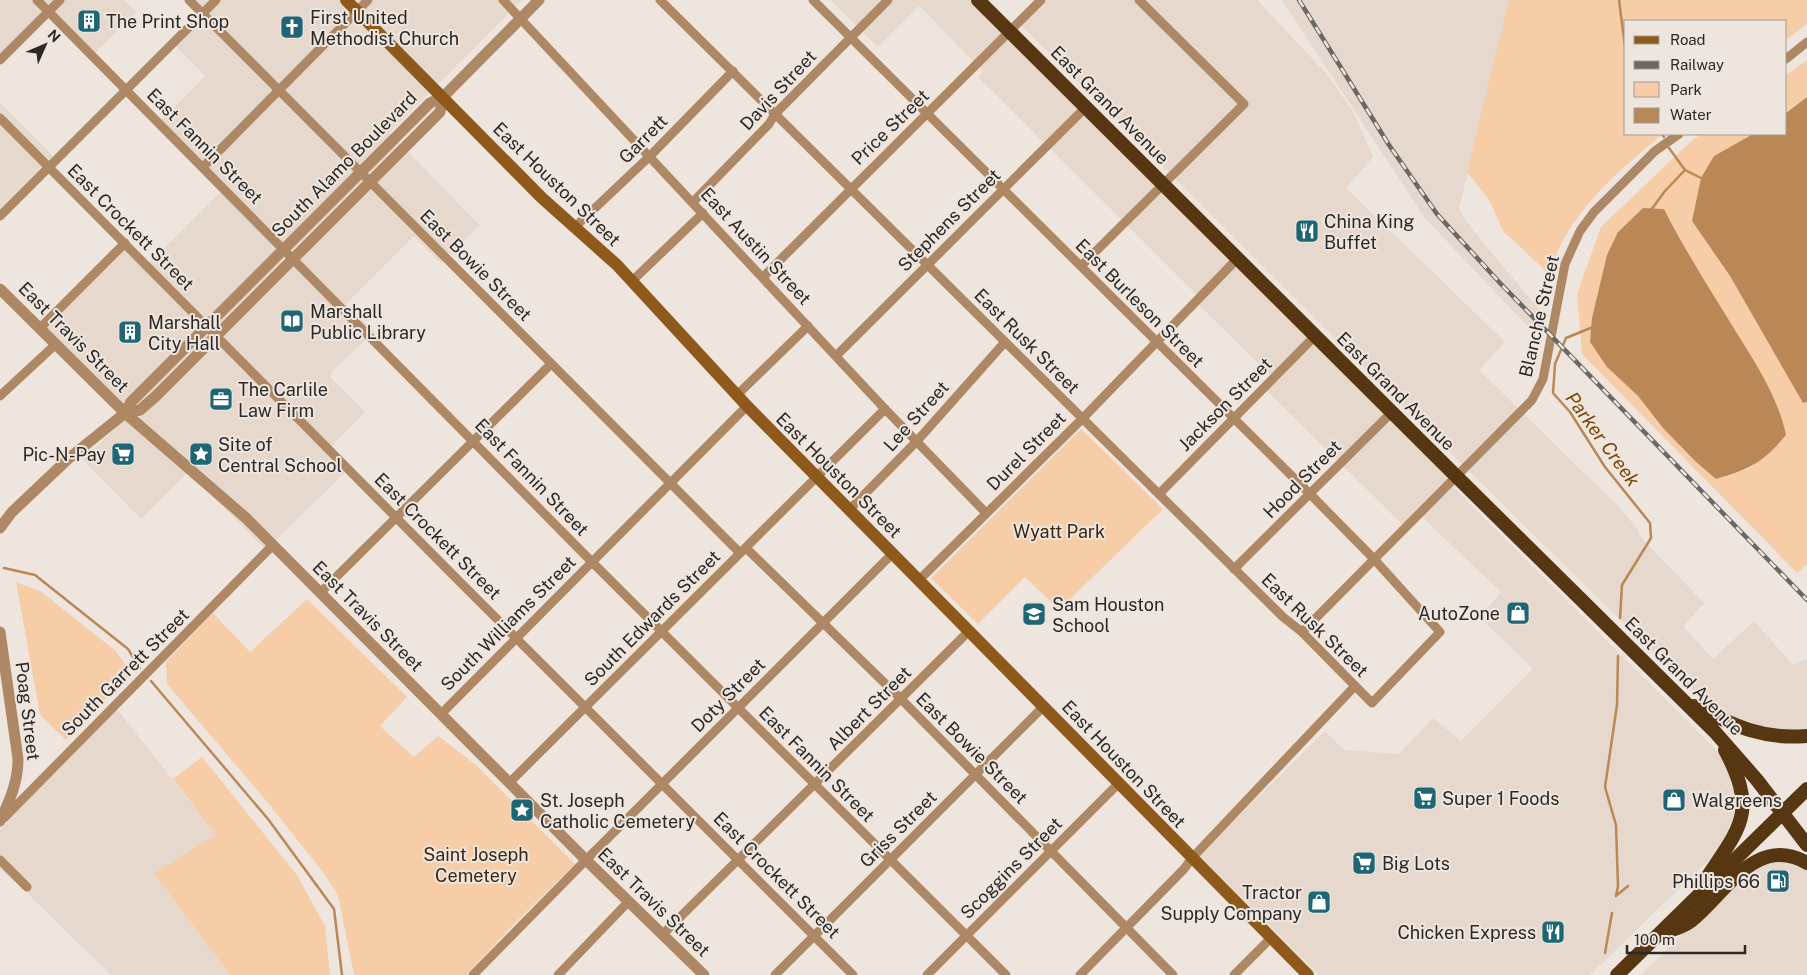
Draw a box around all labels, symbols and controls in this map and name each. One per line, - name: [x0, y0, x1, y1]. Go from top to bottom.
- place label: First United Methodist Church: [310, 7, 459, 49]
- building icon: The Print Shop: [76, 8, 102, 34]
- place label: The Print Shop: [106, 11, 229, 32]
- church icon: First United Methodist Church: [279, 14, 305, 40]
- north arrow: [20, 20, 70, 70]
- legend: [1624, 20, 1787, 135]
- text: N: [45, 26, 64, 45]
- text: Road: [1670, 31, 1706, 48]
- street label: East Grand Avenue: [1047, 42, 1173, 168]
- street label: Davis Street: [736, 46, 820, 134]
- text: Railway: [1670, 56, 1724, 73]
- text: Park: [1670, 81, 1702, 98]
- street label: East Fannin Street: [143, 84, 267, 208]
- street label: Price Street: [847, 85, 933, 169]
- street label: South Alamo Boulevard: [267, 87, 421, 241]
- text: Water: [1670, 106, 1712, 123]
- street label: Garrett: [614, 110, 672, 168]
- street label: East Houston Street: [489, 118, 625, 250]
- street label: East Crockett Street: [64, 160, 198, 294]
- street label: Stephens Street: [893, 164, 1005, 276]
- street label: East Austin Street: [696, 183, 816, 309]
- street label: East Bowie Street: [416, 205, 536, 325]
- place label: China King Buffet: [1324, 211, 1414, 253]
- restaurant icon: China King Buffet: [1294, 218, 1320, 244]
- street label: East Burleson Street: [1072, 235, 1208, 371]
- street label: Blanche Street: [1515, 253, 1563, 379]
- street label: East Travis Street: [15, 278, 133, 396]
- street label: East Rusk Street: [970, 284, 1084, 398]
- place label: Marshall Public Library: [310, 301, 426, 343]
- library icon: Marshall Public Library: [279, 308, 305, 334]
- place label: Marshall City Hall: [148, 312, 221, 354]
- building icon: Marshall City Hall: [117, 319, 143, 345]
- street label: East Grand Avenue: [1333, 328, 1459, 454]
- street label: Jackson Street: [1174, 353, 1276, 455]
- street label: Lee Street: [879, 377, 953, 455]
- place label: The Carlile Law Firm: [238, 379, 328, 421]
- office icon: The Carlile Law Firm: [208, 386, 234, 412]
- water label: Parker Creek: [1561, 387, 1645, 491]
- street label: Durel Street: [982, 407, 1070, 495]
- street label: East Houston Street: [772, 408, 906, 542]
- street label: East Fannin Street: [471, 414, 593, 540]
- place label: Site of Central School: [218, 434, 342, 476]
- street label: Hood Street: [1259, 436, 1345, 522]
- supermarket icon: Pic-N-Pay: [110, 441, 136, 467]
- place icon: Site of Central School: [188, 441, 214, 467]
- place label: Pic-N-Pay: [22, 444, 106, 465]
- street label: East Crockett Street: [371, 469, 505, 603]
- park label: Wyatt Park: [1013, 521, 1105, 542]
- street label: South Edwards Street: [580, 546, 724, 690]
- street label: South Williams Street: [436, 551, 580, 695]
- street label: East Travis Street: [309, 557, 427, 675]
- street label: East Rusk Street: [1257, 569, 1373, 681]
- place label: Sam Houston School: [1052, 594, 1164, 636]
- shop icon: AutoZone: [1505, 600, 1531, 626]
- school or university icon: Sam Houston School: [1021, 601, 1047, 627]
- place label: AutoZone: [1418, 603, 1500, 624]
- street label: South Garrett Street: [57, 604, 193, 740]
- street label: East Grand Avenue: [1621, 613, 1747, 739]
- street label: Doty Street: [687, 654, 769, 736]
- street label: Poag Street: [12, 660, 44, 762]
- street label: Albert Street: [823, 662, 915, 754]
- street label: East Bowie Street: [912, 688, 1032, 808]
- street label: East Houston Street: [1058, 696, 1190, 832]
- street label: East Fannin Street: [755, 702, 879, 826]
- supermarket icon: Super 1 Foods: [1412, 785, 1438, 811]
- street label: Griss Street: [855, 786, 941, 872]
- shop icon: Walgreens: [1661, 787, 1687, 813]
- place label: Super 1 Foods: [1442, 788, 1559, 809]
- place label: St. Joseph Catholic Cemetery: [540, 790, 695, 832]
- place label: Walgreens: [1692, 790, 1782, 811]
- place icon: St. Joseph Catholic Cemetery: [509, 797, 535, 823]
- street label: East Crockett Street: [710, 808, 844, 942]
- street label: Scoggins Street: [956, 813, 1066, 923]
- street label: East Travis Street: [594, 843, 714, 961]
- park label: Saint Joseph Cemetery: [423, 844, 529, 886]
- supermarket icon: Big Lots: [1351, 850, 1377, 876]
- place label: Big Lots: [1382, 853, 1450, 874]
- fuel station icon: Phillips 66: [1765, 868, 1791, 894]
- place label: Phillips 66: [1672, 871, 1760, 892]
- place label: Tractor Supply Company: [1161, 882, 1302, 924]
- shop icon: Tractor Supply Company: [1306, 889, 1332, 915]
- restaurant icon: Chicken Express: [1540, 919, 1566, 945]
- place label: Chicken Express: [1397, 922, 1536, 943]
- scale bar: [1627, 922, 1744, 954]
- text: 100 m: [1634, 931, 1675, 948]

